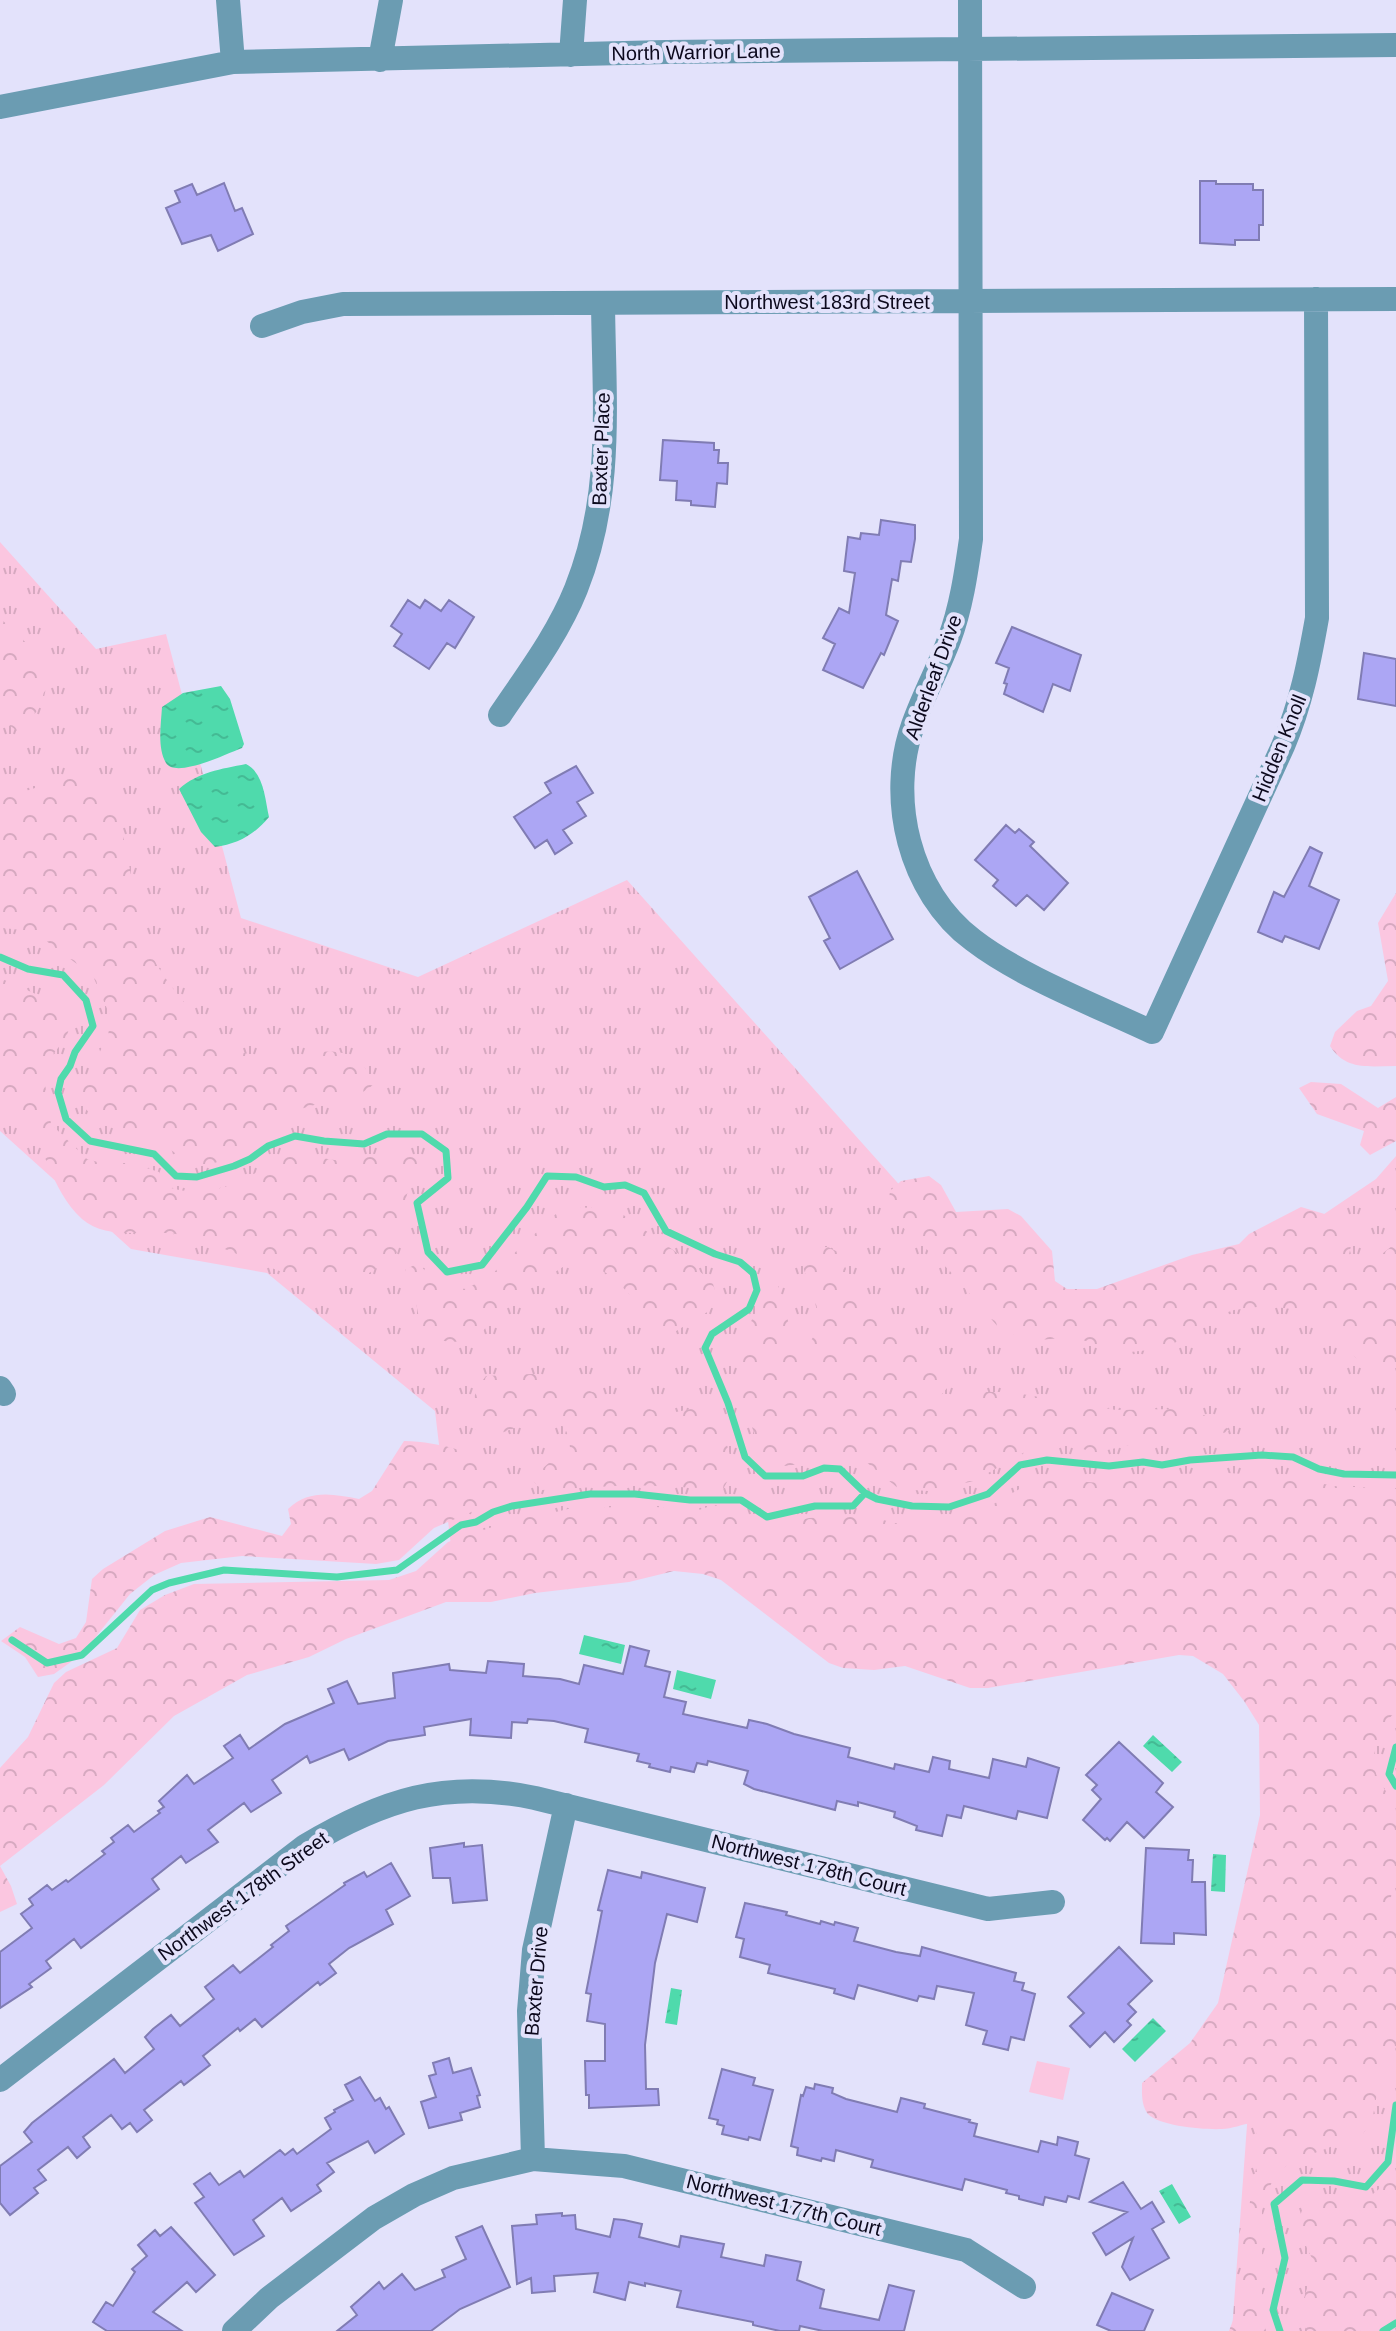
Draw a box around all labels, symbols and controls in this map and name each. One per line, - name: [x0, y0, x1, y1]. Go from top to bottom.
- street label: North Warrior Lane: [611, 40, 781, 64]
- street label: Northwest 183rd Street: [724, 291, 930, 313]
- street label: Baxter Place: [588, 392, 614, 506]
- street label: Alderleaf Drive: [900, 612, 966, 742]
- street label: Hidden Knoll: [1248, 691, 1310, 805]
- street label: Northwest 178th Street: [154, 1827, 333, 1965]
- street label: Northwest 178th Court: [709, 1830, 909, 1900]
- street label: Baxter Drive: [520, 1925, 552, 2037]
- street label: Northwest 177th Court: [684, 2170, 884, 2240]

